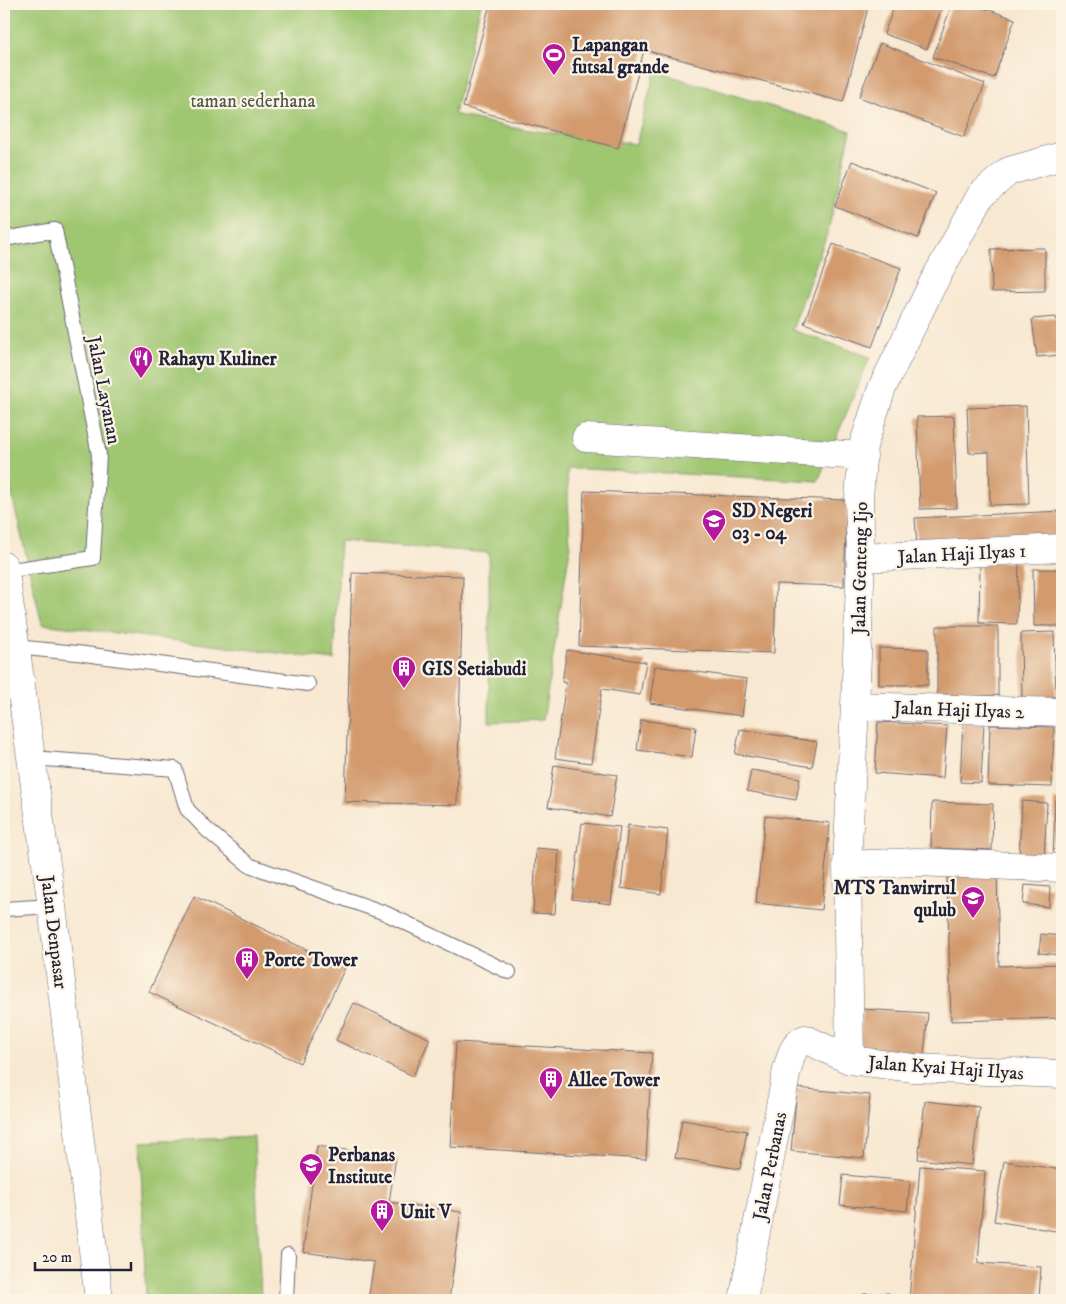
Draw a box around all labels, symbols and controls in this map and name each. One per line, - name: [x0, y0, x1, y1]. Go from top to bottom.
- place label: Lapangan futsal grande: [571, 34, 669, 79]
- sports icon: Lapangan futsal grande: [541, 42, 567, 76]
- park label: taman sederhana: [190, 90, 316, 113]
- street label: Jalan Layanan: [81, 332, 125, 446]
- restaurant icon: Rahayu Kuliner: [128, 345, 154, 379]
- place label: Rahayu Kuliner: [158, 348, 278, 371]
- place label: SD Negeri 03 - 04: [732, 500, 812, 545]
- street label: Jalan Genteng Ijo: [848, 501, 873, 637]
- school or university icon: SD Negeri 03 - 04: [701, 508, 727, 542]
- street label: Jalan Haji Ilyas 1: [895, 540, 1027, 569]
- building icon: GIS Setiabudi: [391, 655, 417, 689]
- place label: GIS Setiabudi: [422, 658, 527, 681]
- street label: Jalan Haji Ilyas 2: [891, 697, 1025, 724]
- street label: Jalan Denpasar: [35, 872, 72, 990]
- place label: MTS Tanwirrul qulub: [834, 877, 956, 923]
- school or university icon: MTS Tanwirrul qulub: [960, 885, 986, 919]
- building icon: Porte Tower: [234, 946, 260, 980]
- place label: Porte Tower: [264, 949, 359, 972]
- street label: Jalan Kyai Haji Ilyas: [865, 1051, 1024, 1085]
- building icon: Allee Tower: [538, 1066, 564, 1100]
- place label: Allee Tower: [567, 1069, 661, 1092]
- street label: Jalan Perbanas: [748, 1110, 792, 1224]
- place label: Perbanas Institute: [328, 1144, 396, 1189]
- school or university icon: Perbanas Institute: [298, 1152, 324, 1186]
- building icon: Unit V: [369, 1198, 395, 1232]
- place label: Unit V: [400, 1201, 452, 1224]
- scale bar: [35, 1239, 131, 1271]
- text: 20 m: [42, 1248, 72, 1267]

